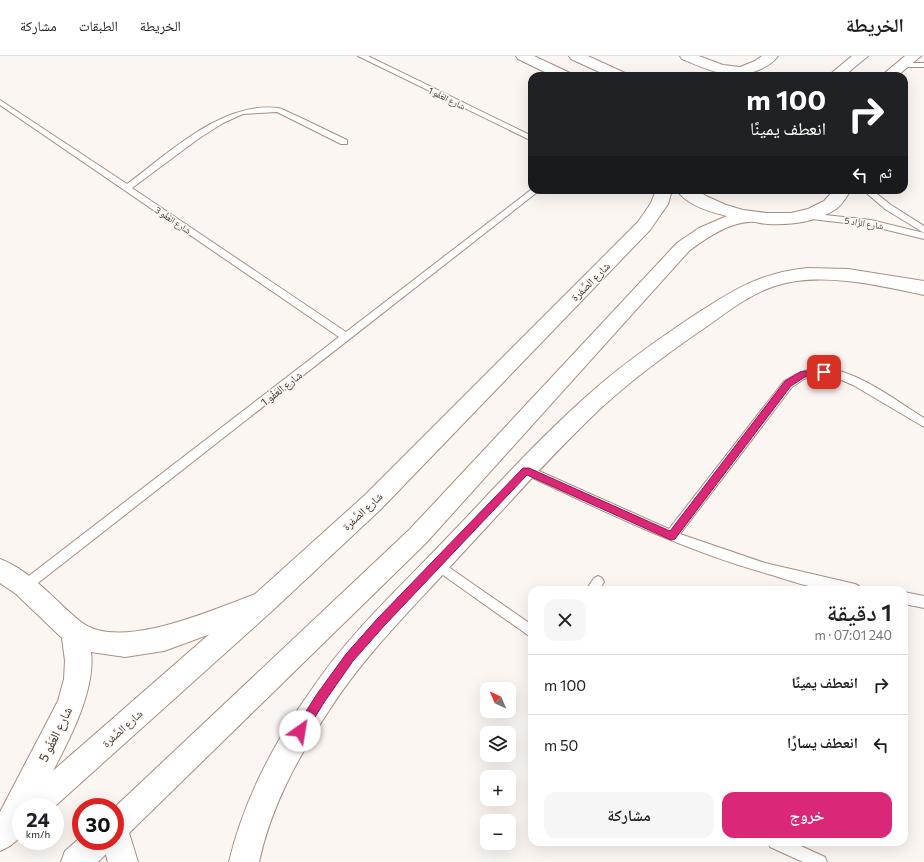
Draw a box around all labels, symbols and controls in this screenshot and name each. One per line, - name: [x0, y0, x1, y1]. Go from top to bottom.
- text: الخريطة: [846, 13, 904, 36]
- text: مشاركة: [20, 17, 57, 34]
- text: الطبقات: [79, 17, 118, 34]
- text: الخريطة: [140, 17, 181, 34]
- text: 100 m: [746, 82, 826, 116]
- street label: شارع العَفُو 1: [426, 84, 467, 113]
- icon: right: [840, 88, 892, 140]
- text: انعطف يمينًا: [750, 117, 826, 139]
- text: ثم: [879, 163, 892, 181]
- icon: left: [849, 164, 871, 186]
- street label: شارع العَفُو 3: [152, 204, 193, 237]
- street label: شارع الزَّاد 5: [844, 214, 884, 233]
- street label: شارع الصَّفرة: [568, 259, 613, 304]
- pin: [807, 355, 841, 389]
- icon: arrive: [813, 361, 835, 383]
- street label: شارع العَفُو 1: [258, 368, 305, 409]
- street label: شارع الصَّفرة: [339, 489, 385, 533]
- text: 1 دقيقة: [827, 597, 892, 626]
- button: close: [544, 599, 586, 641]
- text: 240 m · 07:01: [814, 627, 892, 643]
- text: انعطف يمينًا: [792, 673, 858, 691]
- icon: right: [870, 674, 892, 696]
- text: 100 m: [544, 676, 586, 694]
- north arrow: [480, 682, 516, 718]
- map controls: [480, 682, 516, 850]
- street label: شارع العَفُو 5: [35, 704, 77, 765]
- street label: شارع الصَّفرة: [99, 707, 145, 750]
- position arrow: [279, 710, 321, 752]
- button: layers: [480, 726, 516, 762]
- text: انعطف يسارًا: [787, 733, 858, 751]
- icon: left: [870, 734, 892, 756]
- text: 50 m: [544, 736, 578, 754]
- button: +: [480, 770, 516, 806]
- button: مشاركة: [544, 792, 714, 838]
- button: خروج: [722, 792, 892, 838]
- speed limit sign: 30: [72, 798, 124, 850]
- text: 24: [26, 807, 50, 831]
- button: −: [480, 814, 516, 850]
- text: km/h: [26, 828, 50, 840]

